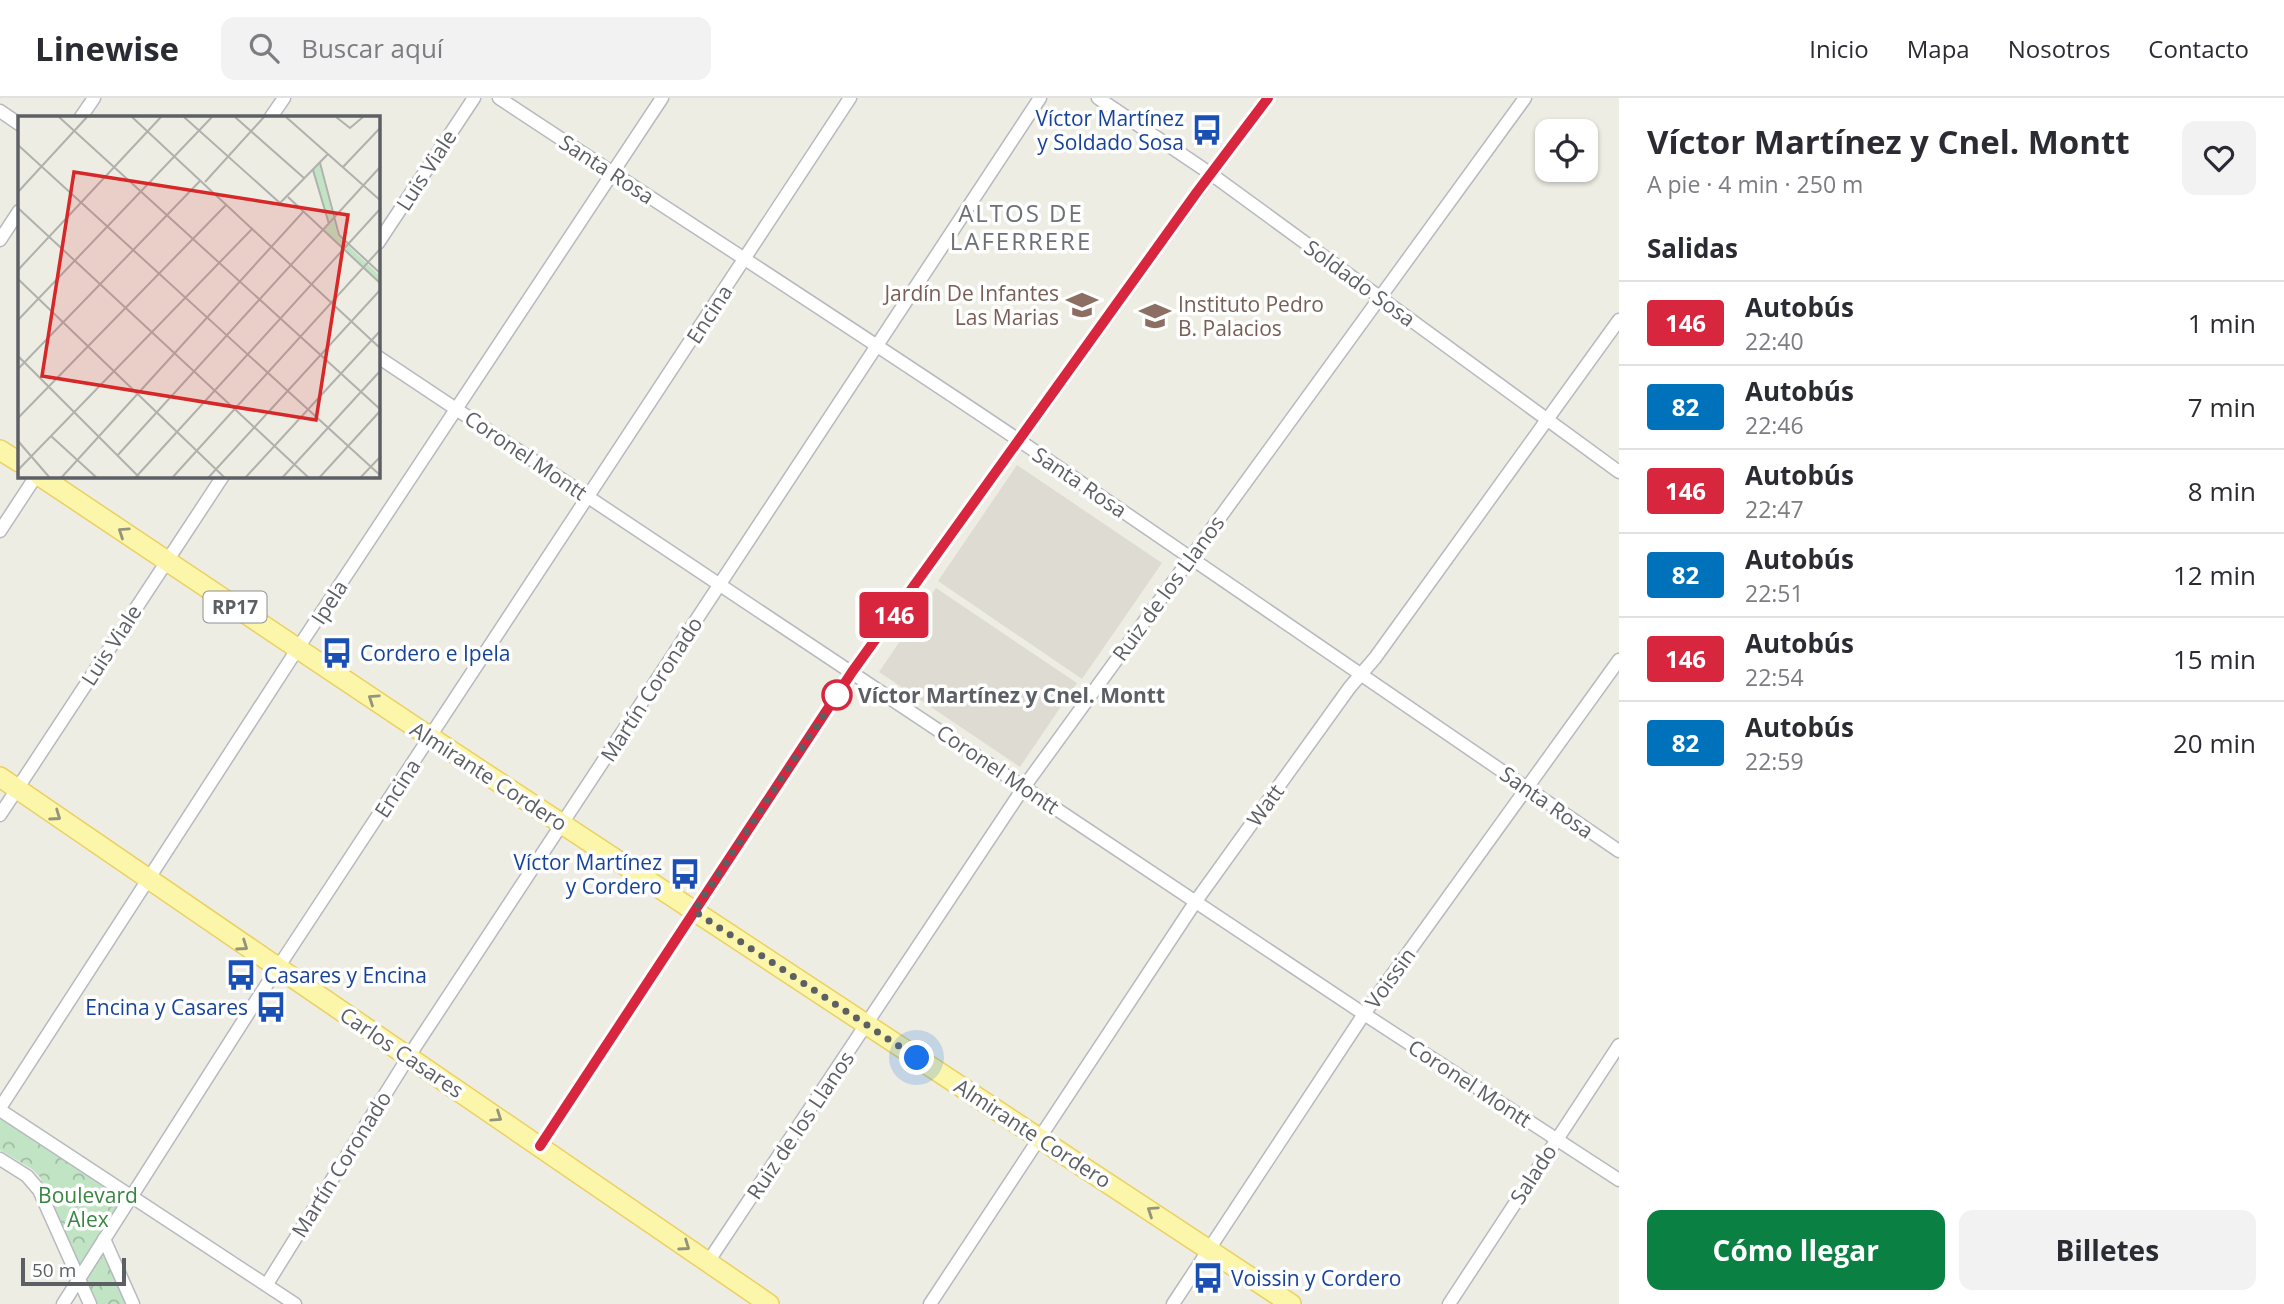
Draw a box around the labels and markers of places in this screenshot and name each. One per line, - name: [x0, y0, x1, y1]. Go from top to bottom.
- place label: Víctor Martínez y Soldado Sosa: [1036, 104, 1184, 156]
- bus stop icon: Víctor Martínez y Soldado Sosa: [1190, 113, 1224, 147]
- place label: Jardín De Infantes Las Marias: [882, 279, 1059, 331]
- school or university icon: Jardín De Infantes Las Marias: [1065, 288, 1099, 322]
- place label: Instituto Pedro B. Palacios: [1178, 290, 1324, 342]
- school or university icon: Instituto Pedro B. Palacios: [1138, 299, 1172, 333]
- bus stop icon: Cordero e Ipela: [320, 636, 354, 670]
- place label: Cordero e Ipela: [360, 639, 510, 667]
- marker: Víctor Martínez y Cnel. Montt: [822, 680, 852, 710]
- place label: Víctor Martínez y Cnel. Montt: [858, 681, 1165, 709]
- place label: Víctor Martínez y Cordero: [514, 848, 662, 900]
- bus stop icon: Víctor Martínez y Cordero: [668, 857, 702, 891]
- bus stop icon: Casares y Encina: [224, 958, 258, 992]
- place label: Casares y Encina: [264, 961, 427, 989]
- bus stop icon: Encina y Casares: [254, 990, 288, 1024]
- place label: Encina y Casares: [85, 993, 248, 1021]
- bus stop icon: Voissin y Cordero: [1191, 1261, 1225, 1295]
- place label: Voissin y Cordero: [1231, 1264, 1401, 1292]

